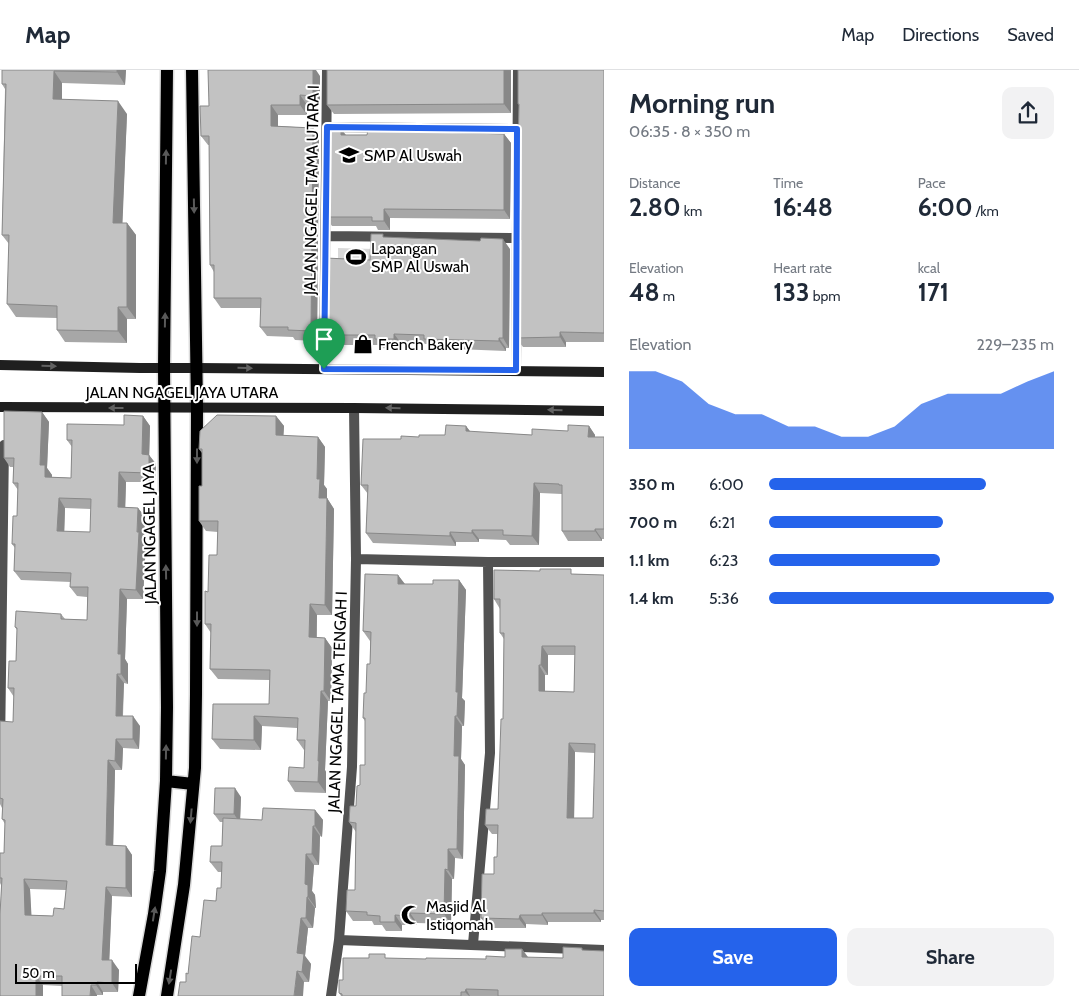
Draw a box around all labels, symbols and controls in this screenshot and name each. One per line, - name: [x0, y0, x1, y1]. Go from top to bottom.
- text: Map: [25, 20, 71, 49]
- text: Map: [841, 24, 874, 46]
- text: Directions: [902, 24, 979, 46]
- text: Saved: [1007, 24, 1054, 46]
- street label: JALAN NGAGEL TAMA UTARA I: [300, 85, 323, 296]
- text: Morning run: [629, 86, 775, 120]
- button: share: [1002, 87, 1054, 139]
- text: 06:35 · 8 × 350 m: [629, 122, 750, 141]
- school or university icon: SMP Al Uswah: [338, 144, 360, 166]
- place label: SMP Al Uswah: [364, 146, 462, 165]
- one-way arrow: [162, 149, 170, 165]
- text: Distance: [629, 174, 681, 192]
- text: Time: [773, 174, 803, 192]
- text: Pace: [918, 174, 946, 192]
- text: 2.80: [629, 192, 681, 222]
- text: 16:48: [773, 192, 833, 222]
- text: 6:00: [918, 192, 973, 222]
- one-way arrow: [190, 198, 198, 214]
- text: km: [681, 202, 702, 220]
- text: /km: [973, 202, 999, 220]
- place label: Lapangan SMP Al Uswah: [371, 239, 469, 276]
- sports icon: Lapangan SMP Al Uswah: [345, 246, 367, 268]
- text: Elevation: [629, 259, 684, 277]
- text: Heart rate: [773, 259, 832, 277]
- text: kcal: [918, 259, 940, 277]
- text: 48: [629, 277, 660, 307]
- text: 133: [773, 277, 810, 307]
- text: 171: [918, 277, 949, 307]
- text: m: [660, 287, 675, 305]
- text: bpm: [810, 287, 841, 305]
- one-way arrow: [161, 311, 169, 327]
- pin: [303, 318, 345, 369]
- icon: arrive: [310, 325, 338, 353]
- shop icon: French Bakery: [352, 333, 374, 355]
- place label: French Bakery: [378, 335, 473, 354]
- text: Elevation: [629, 335, 692, 354]
- text: 229–235 m: [976, 335, 1054, 354]
- one-way arrow: [41, 362, 57, 370]
- one-way arrow: [237, 364, 253, 372]
- street label: JALAN NGAGEL JAYA UTARA: [85, 383, 278, 402]
- one-way arrow: [107, 403, 123, 411]
- one-way arrow: [385, 404, 401, 412]
- one-way arrow: [547, 406, 563, 414]
- one-way arrow: [193, 448, 201, 464]
- street label: JALAN NGAGEL JAYA: [139, 463, 160, 605]
- text: 350 m: [629, 475, 675, 494]
- text: 6:00: [709, 475, 744, 494]
- text: 700 m: [629, 513, 677, 532]
- text: 6:21: [709, 513, 735, 532]
- text: 1.1 km: [629, 551, 669, 570]
- text: 6:23: [709, 551, 738, 570]
- one-way arrow: [162, 563, 170, 579]
- text: 1.4 km: [629, 589, 674, 608]
- text: 5:36: [709, 589, 739, 608]
- street label: JALAN NGAGEL TAMA TENGAH I: [324, 591, 351, 814]
- one-way arrow: [193, 611, 201, 627]
- one-way arrow: [162, 743, 170, 759]
- one-way arrow: [187, 808, 195, 824]
- place label: Masjid Al Istiqomah: [426, 897, 493, 934]
- mosque icon: Masjid Al Istiqomah: [400, 904, 422, 926]
- one-way arrow: [151, 905, 159, 921]
- button: Save: [629, 928, 837, 986]
- button: Share: [847, 928, 1054, 986]
- scale bar: [15, 961, 138, 984]
- text: 50 m: [22, 964, 55, 982]
- one-way arrow: [166, 969, 174, 985]

